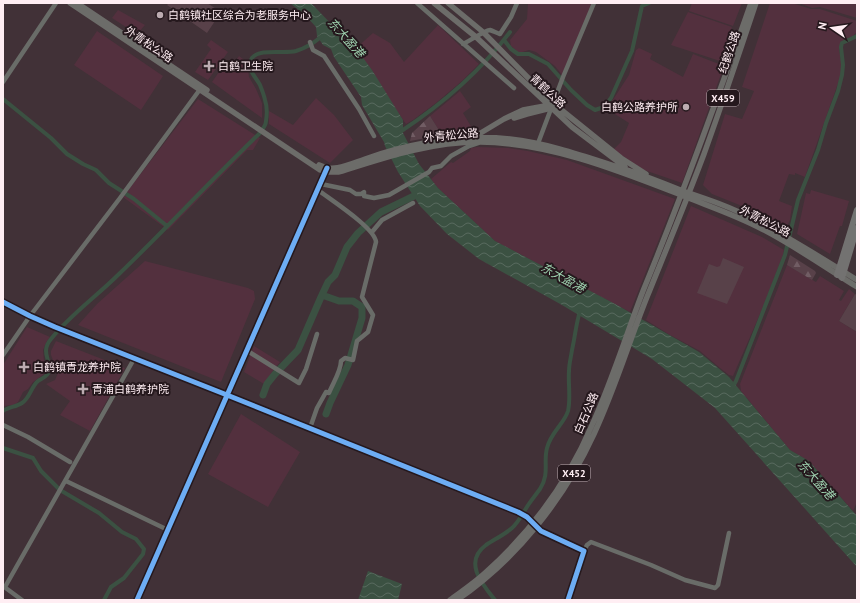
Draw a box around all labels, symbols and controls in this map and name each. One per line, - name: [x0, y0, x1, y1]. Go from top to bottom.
- place label: 白鹤镇社区综合为老服务中心: [168, 8, 311, 22]
- north arrow: [812, 8, 852, 48]
- marker: 白鹤镇社区综合为老服务中心: [155, 10, 165, 20]
- water label: 东大盈港: [325, 15, 369, 62]
- text: N: [815, 21, 830, 31]
- street label: 外青松公路: [122, 23, 176, 65]
- street label: 纪鹤公路: [715, 29, 743, 75]
- place label: 白鹤卫生院: [218, 59, 273, 73]
- marker: 白鹤卫生院: [203, 60, 215, 72]
- street label: 青鹤公路: [527, 71, 569, 111]
- road number: X459: [707, 90, 739, 106]
- place label: 白鹤公路养护所: [601, 100, 678, 114]
- marker: 白鹤公路养护所: [681, 102, 691, 112]
- street label: 外青松公路: [423, 126, 479, 144]
- street label: 外青松公路: [737, 202, 793, 240]
- water label: 东大盈港: [539, 259, 590, 297]
- place label: 白鹤镇青龙养护院: [33, 360, 121, 374]
- marker: 白鹤镇青龙养护院: [18, 361, 30, 373]
- place label: 青浦白鹤养护院: [92, 382, 169, 396]
- marker: 青浦白鹤养护院: [77, 383, 89, 395]
- street label: 白石公路: [571, 390, 601, 436]
- water label: 东大盈港: [795, 457, 839, 504]
- road number: X452: [558, 465, 590, 481]

